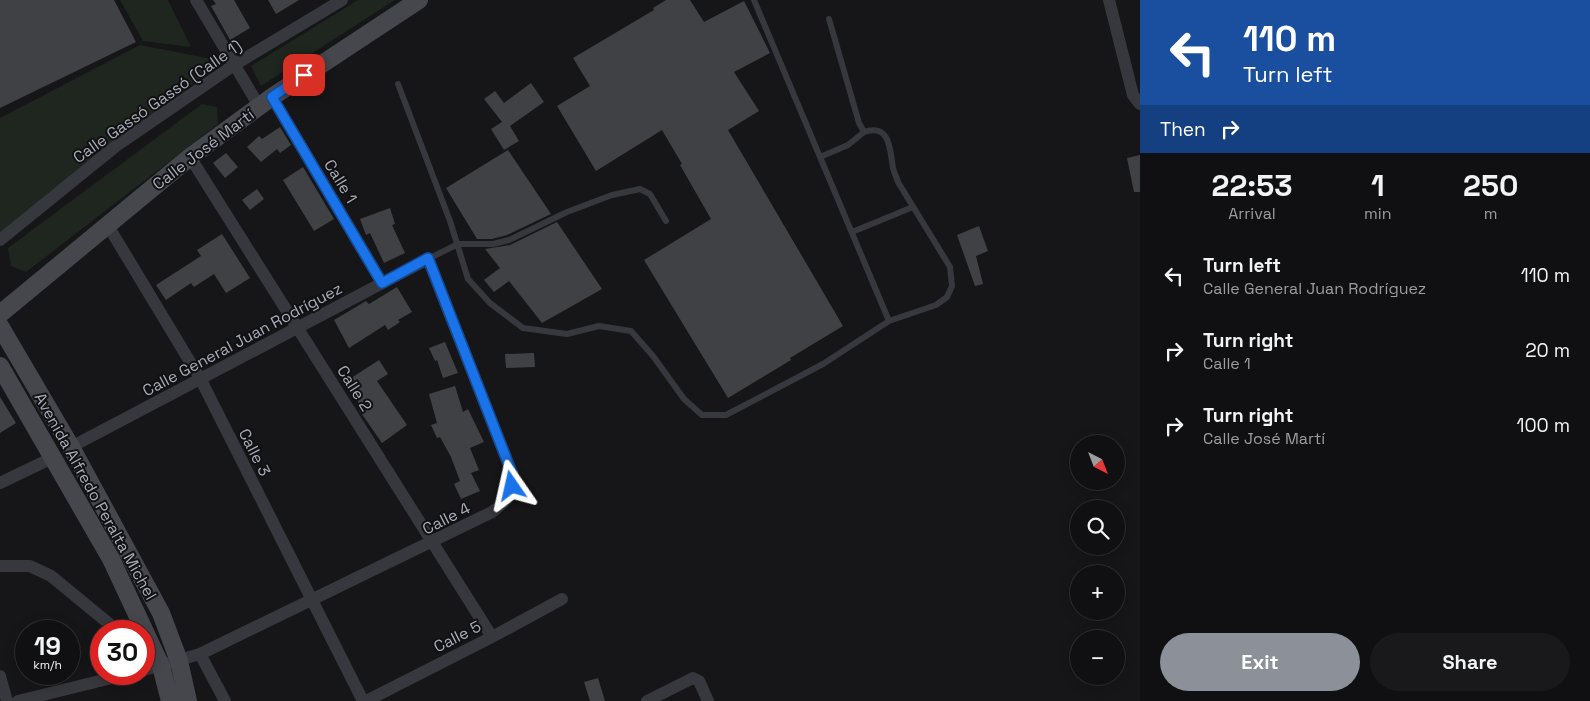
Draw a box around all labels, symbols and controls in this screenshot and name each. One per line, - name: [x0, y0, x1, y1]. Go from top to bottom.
- text: 110 m: [1243, 17, 1336, 61]
- icon: left: [1160, 20, 1225, 85]
- street label: Calle Gassó Gassó (Calle 1): [69, 35, 246, 168]
- pin: [283, 54, 325, 96]
- text: Turn left: [1243, 60, 1333, 88]
- icon: arrive: [290, 61, 318, 89]
- street label: Calle José Martí: [148, 104, 258, 195]
- icon: right: [1216, 115, 1244, 143]
- text: Then: [1160, 117, 1206, 142]
- street label: Calle 1: [319, 155, 362, 207]
- text: 22:53: [1212, 166, 1292, 205]
- text: 1: [1371, 166, 1385, 205]
- text: 250: [1463, 166, 1518, 205]
- text: Arrival: [1228, 203, 1276, 224]
- text: min: [1364, 203, 1392, 224]
- text: m: [1484, 203, 1498, 224]
- text: Turn left: [1203, 253, 1281, 278]
- icon: left: [1160, 262, 1188, 290]
- text: 110 m: [1521, 263, 1570, 288]
- street label: Calle General Juan Rodríguez: [139, 278, 346, 401]
- text: Calle General Juan Rodríguez: [1203, 278, 1426, 299]
- text: Turn right: [1203, 328, 1293, 353]
- icon: right: [1160, 337, 1188, 365]
- text: 20 m: [1525, 338, 1570, 363]
- text: Calle 1: [1203, 353, 1251, 374]
- street label: Calle 2: [332, 361, 377, 415]
- street label: Avenida Alfredo Peralta Michel: [30, 389, 162, 604]
- text: Turn right: [1203, 403, 1293, 428]
- icon: right: [1160, 412, 1188, 440]
- text: 100 m: [1516, 413, 1570, 438]
- street label: Calle 3: [234, 425, 275, 480]
- text: Calle José Martí: [1203, 428, 1325, 449]
- north arrow: [1070, 435, 1125, 490]
- map controls: [1070, 435, 1125, 685]
- position arrow: [485, 459, 537, 511]
- street label: Calle 4: [419, 498, 474, 539]
- button: search: [1070, 500, 1125, 555]
- button: +: [1070, 565, 1125, 620]
- street label: Calle 5: [430, 616, 484, 657]
- speed limit sign: 30: [90, 620, 155, 685]
- text: 19: [34, 630, 61, 662]
- button: −: [1070, 630, 1125, 685]
- button: Exit: [1160, 633, 1360, 691]
- button: Share: [1370, 633, 1570, 691]
- text: km/h: [33, 657, 62, 673]

